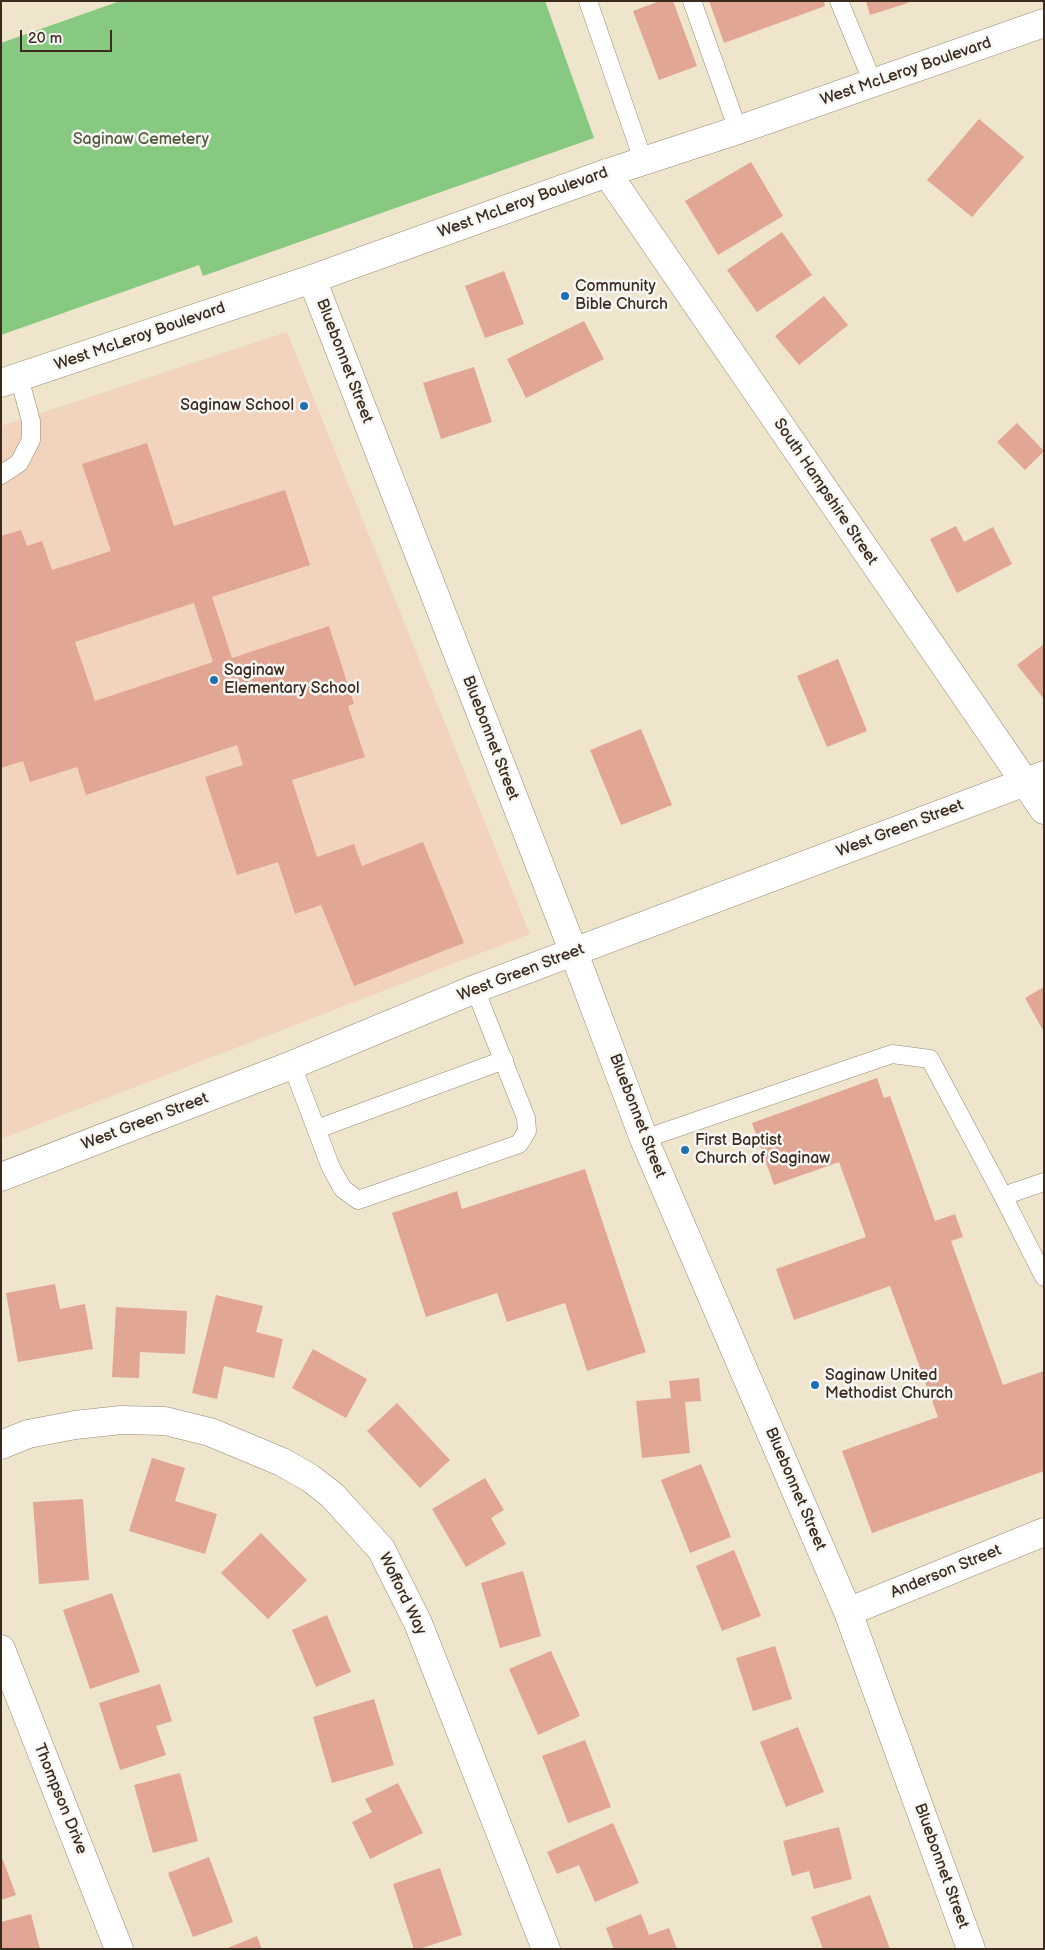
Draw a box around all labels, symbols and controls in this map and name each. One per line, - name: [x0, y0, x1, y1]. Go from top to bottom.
- scale bar: [22, 20, 115, 52]
- text: 20 m: [28, 29, 62, 48]
- street label: West McLeroy Boulevard: [818, 34, 994, 110]
- park label: Saginaw Cemetery: [73, 130, 209, 150]
- street label: West McLeroy Boulevard: [435, 163, 611, 243]
- place label: Community Bible Church: [575, 277, 668, 315]
- marker: Community Bible Church: [559, 290, 571, 302]
- street label: Bluebonnet Street: [311, 296, 377, 426]
- street label: West McLeroy Boulevard: [52, 299, 228, 375]
- place label: Saginaw School: [180, 396, 294, 416]
- marker: Saginaw School: [298, 400, 310, 412]
- street label: South Hampshire Street: [769, 415, 881, 569]
- place label: Saginaw Elementary School: [224, 661, 360, 699]
- street label: Bluebonnet Street: [457, 673, 523, 803]
- marker: Saginaw Elementary School: [208, 674, 220, 686]
- street label: West Green Street: [834, 796, 966, 862]
- street label: West Green Street: [455, 940, 587, 1006]
- street label: Bluebonnet Street: [604, 1051, 670, 1181]
- street label: West Green Street: [79, 1089, 211, 1155]
- place label: First Baptist Church of Saginaw: [695, 1131, 830, 1169]
- marker: First Baptist Church of Saginaw: [679, 1144, 691, 1156]
- place label: Saginaw United Methodist Church: [825, 1366, 953, 1404]
- marker: Saginaw United Methodist Church: [809, 1379, 821, 1391]
- street label: Bluebonnet Street: [760, 1425, 830, 1553]
- street label: Anderson Street: [888, 1541, 1004, 1603]
- street label: Wofford Way: [374, 1550, 430, 1638]
- street label: Thompson Drive: [29, 1741, 91, 1857]
- street label: Bluebonnet Street: [909, 1801, 973, 1931]

